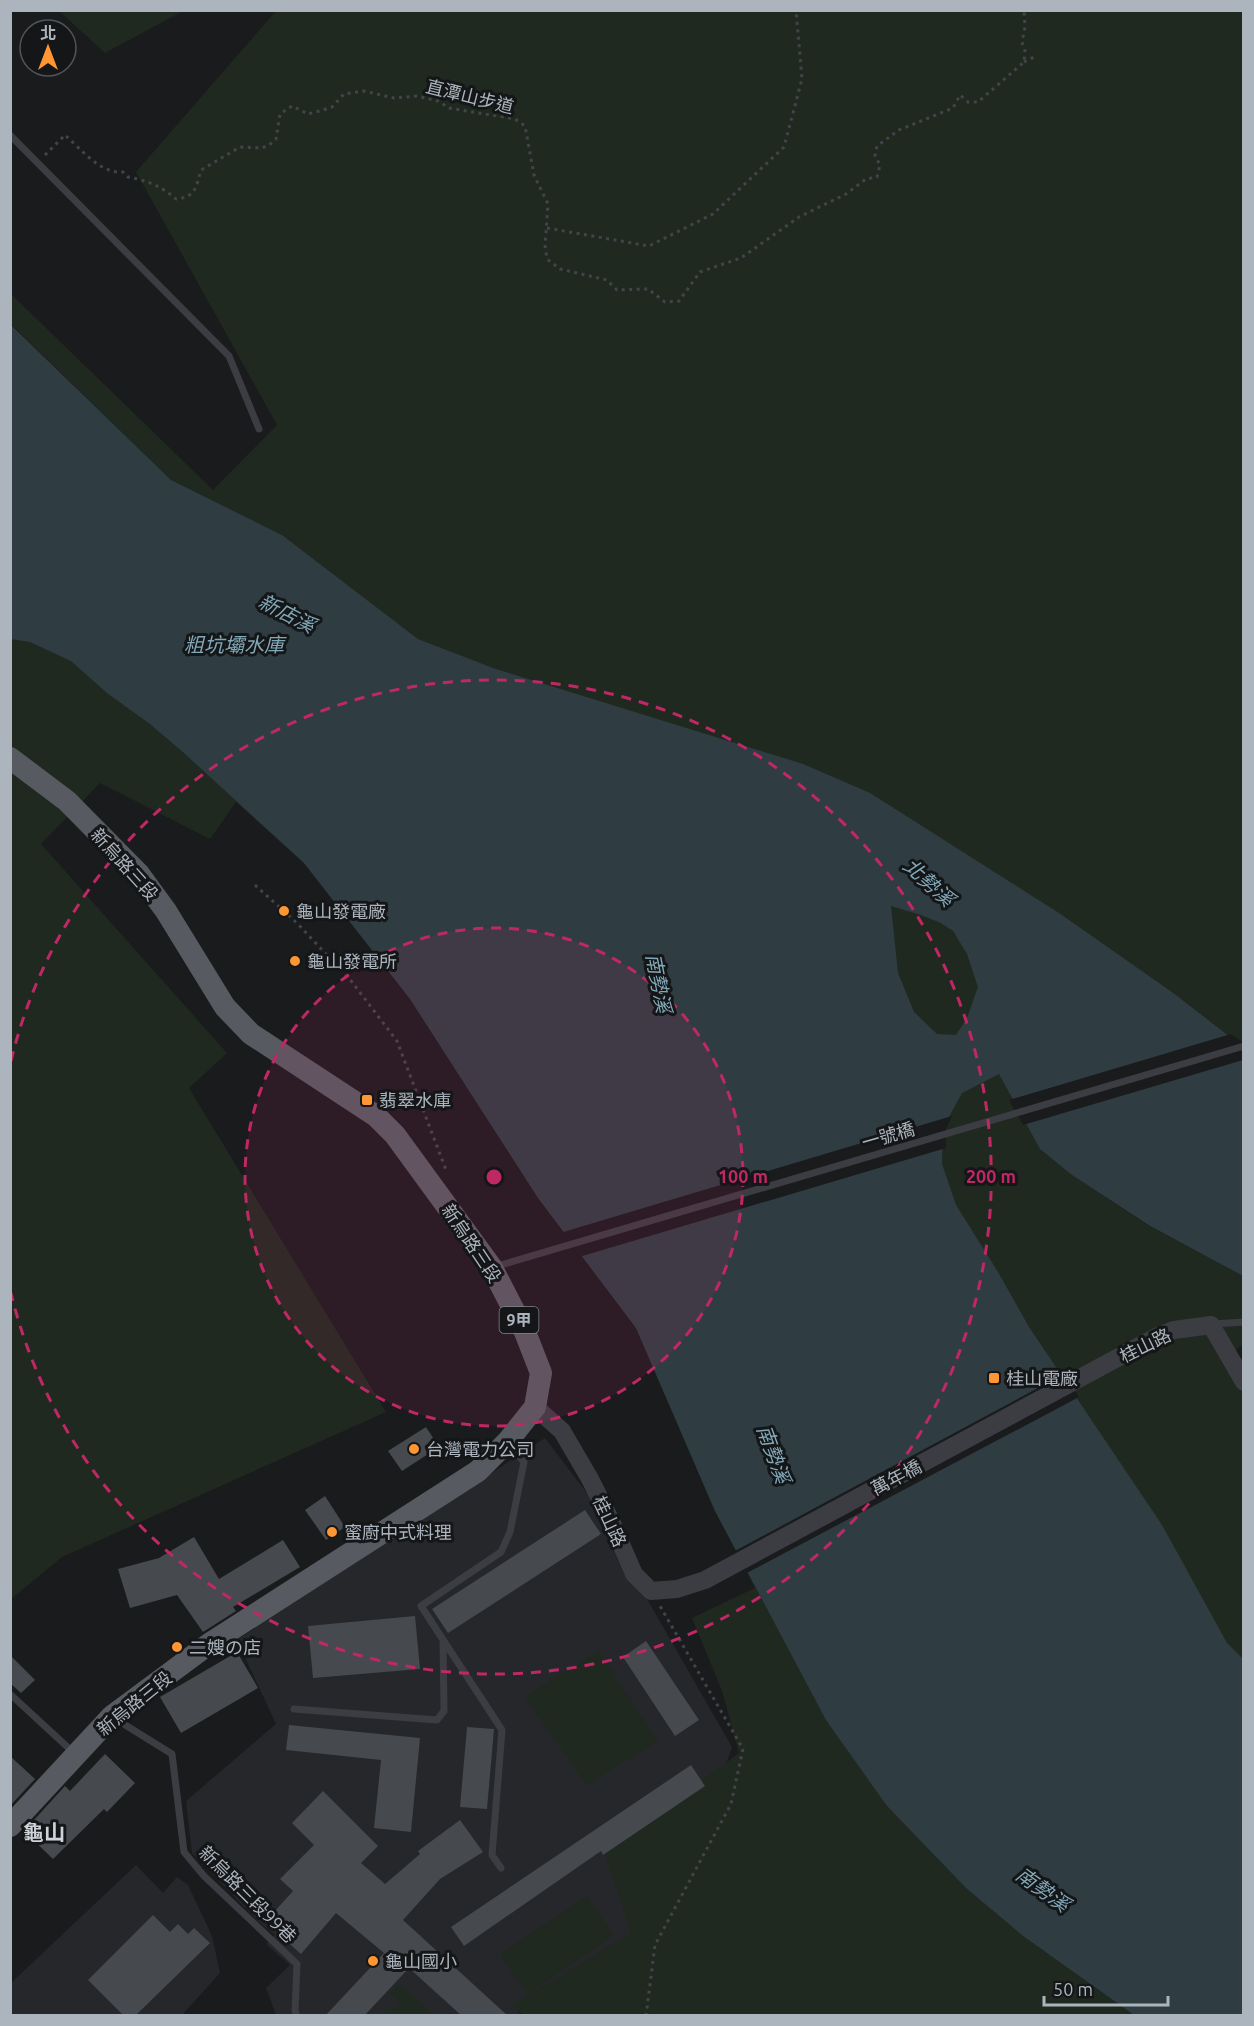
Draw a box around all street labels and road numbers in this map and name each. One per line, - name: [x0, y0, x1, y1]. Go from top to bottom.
- street label: 直潭山步道: [424, 75, 516, 117]
- street label: 新烏路三段: [87, 824, 163, 904]
- street label: 一號橋: [859, 1118, 917, 1152]
- street label: 新烏路三段: [439, 1200, 505, 1286]
- road number: 9甲: [500, 1307, 538, 1333]
- street label: 桂山路: [1116, 1324, 1174, 1366]
- street label: 萬年橋: [867, 1455, 925, 1499]
- street label: 桂山路: [590, 1492, 630, 1550]
- street label: 新烏路三段: [93, 1667, 175, 1739]
- street label: 新烏路三段99巷: [196, 1842, 300, 1946]

